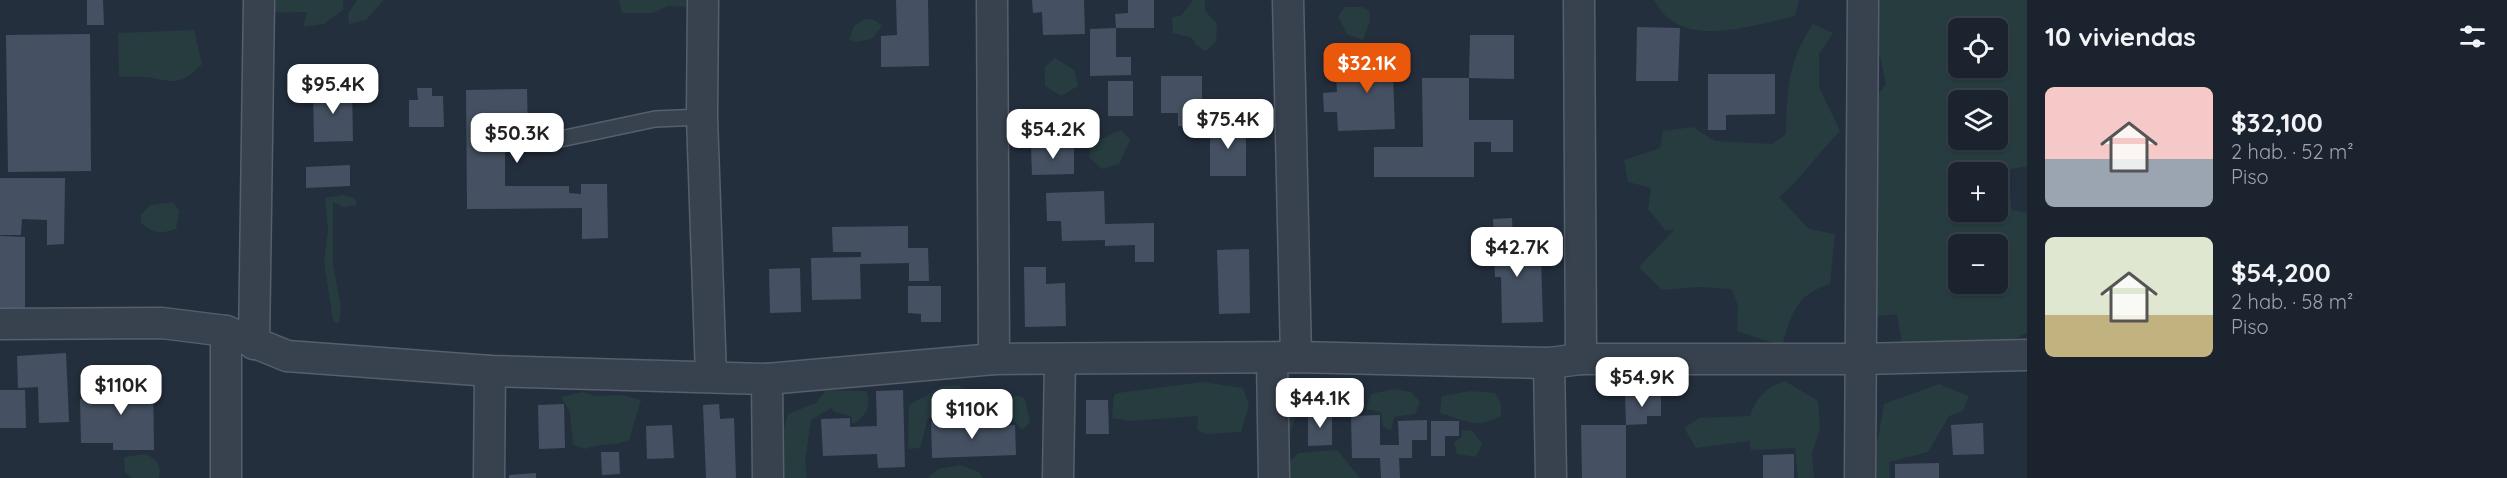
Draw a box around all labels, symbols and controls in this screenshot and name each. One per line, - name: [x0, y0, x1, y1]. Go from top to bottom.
- map controls: [1948, 18, 2008, 294]
- button: locate: [1948, 18, 2008, 78]
- text: 10 viviendas: [2045, 20, 2196, 53]
- icon: filters: [2456, 20, 2489, 53]
- pin: $32.1K: [1318, 43, 1416, 94]
- text: $32.1K: [1338, 50, 1396, 75]
- pin: $95.4K: [284, 64, 382, 115]
- text: $95.4K: [301, 71, 365, 96]
- button: layers: [1948, 90, 2008, 150]
- pin: $75.4K: [1179, 99, 1277, 150]
- text: $75.4K: [1197, 106, 1259, 131]
- text: $32,100: [2231, 106, 2323, 139]
- pin: $54.2K: [1004, 109, 1102, 160]
- icon: home: [2093, 111, 2165, 183]
- pin: $50.3K: [468, 113, 566, 164]
- text: $54.2K: [1021, 116, 1085, 141]
- text: $50.3K: [485, 120, 549, 145]
- text: 2 hab. · 52 m²: [2231, 139, 2354, 164]
- button: +: [1948, 162, 2008, 222]
- text: Piso: [2231, 164, 2269, 189]
- pin: $42.7K: [1468, 227, 1566, 278]
- text: $42.7K: [1485, 234, 1549, 259]
- button: −: [1948, 234, 2008, 294]
- text: $54,200: [2231, 256, 2331, 289]
- icon: home: [2093, 261, 2165, 333]
- text: 2 hab. · 58 m²: [2231, 289, 2353, 314]
- text: Piso: [2231, 314, 2269, 339]
- pin: $54.9K: [1593, 357, 1691, 408]
- text: $54.9K: [1610, 364, 1674, 389]
- pin: $110K: [79, 365, 163, 416]
- text: $110K: [95, 372, 147, 397]
- pin: $44.1K: [1271, 378, 1369, 429]
- text: $44.1K: [1290, 385, 1350, 410]
- pin: $110K: [930, 389, 1014, 440]
- text: $110K: [946, 396, 998, 421]

